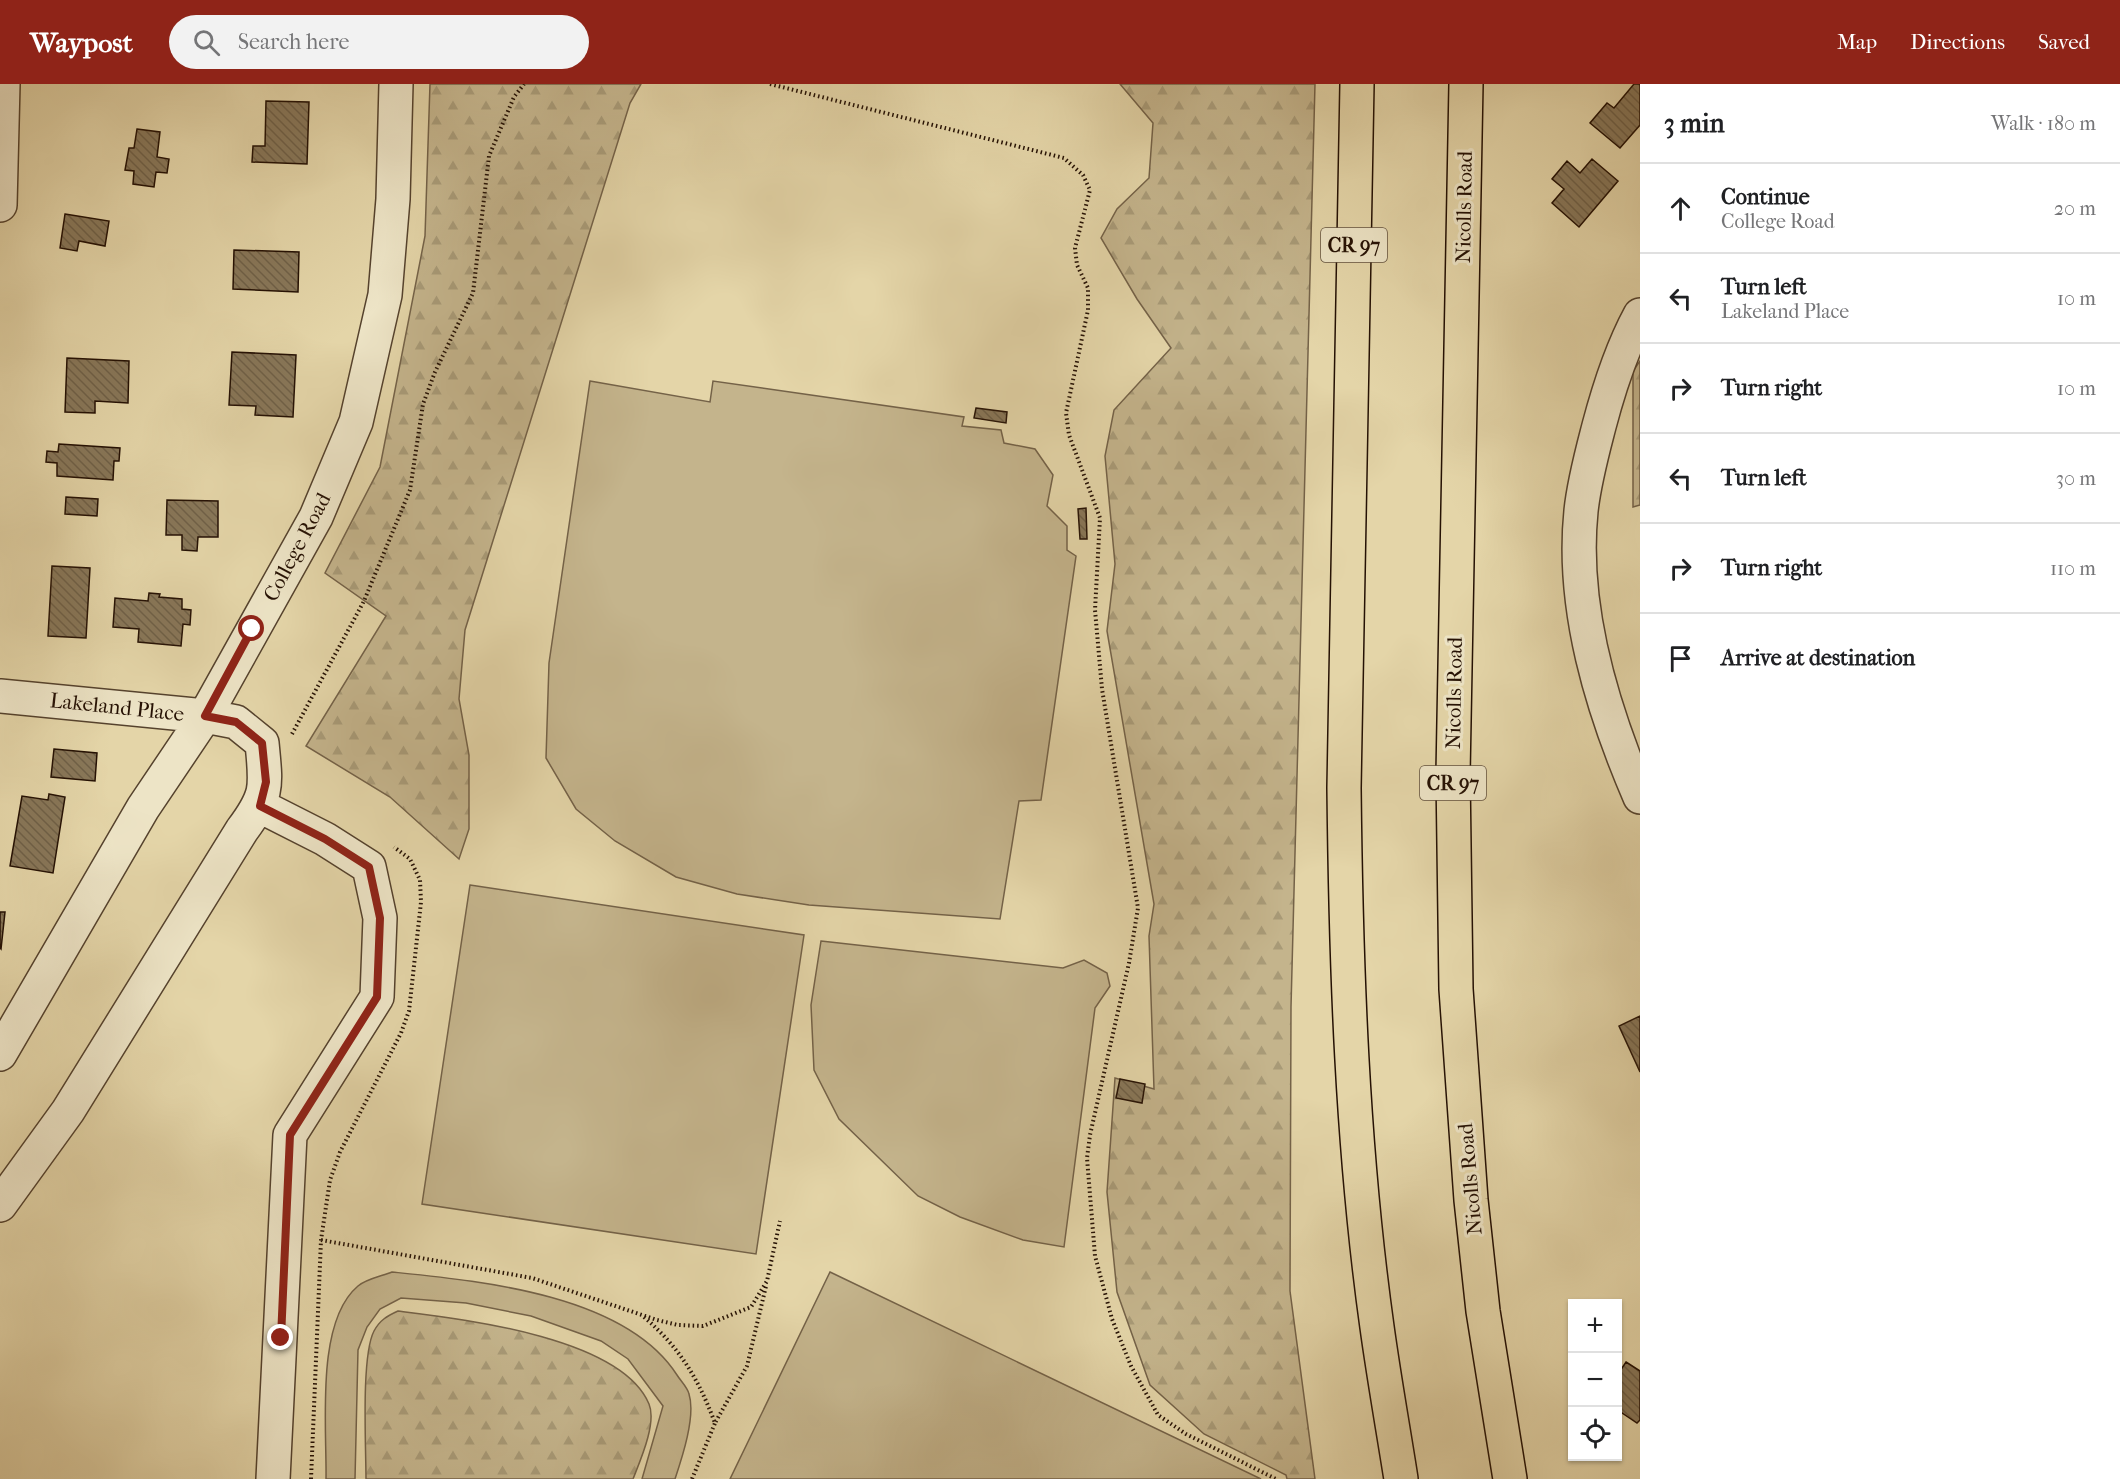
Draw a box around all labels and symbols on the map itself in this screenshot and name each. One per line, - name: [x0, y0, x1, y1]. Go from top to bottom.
- street label: Nicolls Road: [1451, 150, 1477, 263]
- road number: CR 97: [1321, 228, 1387, 262]
- street label: College Road: [258, 488, 336, 605]
- route start: [238, 615, 264, 641]
- street label: Nicolls Road: [1441, 636, 1467, 749]
- street label: Lakeland Place: [49, 688, 185, 726]
- road number: CR 97: [1420, 766, 1486, 800]
- street label: Nicolls Road: [1453, 1122, 1487, 1236]
- route end: [267, 1324, 293, 1350]

